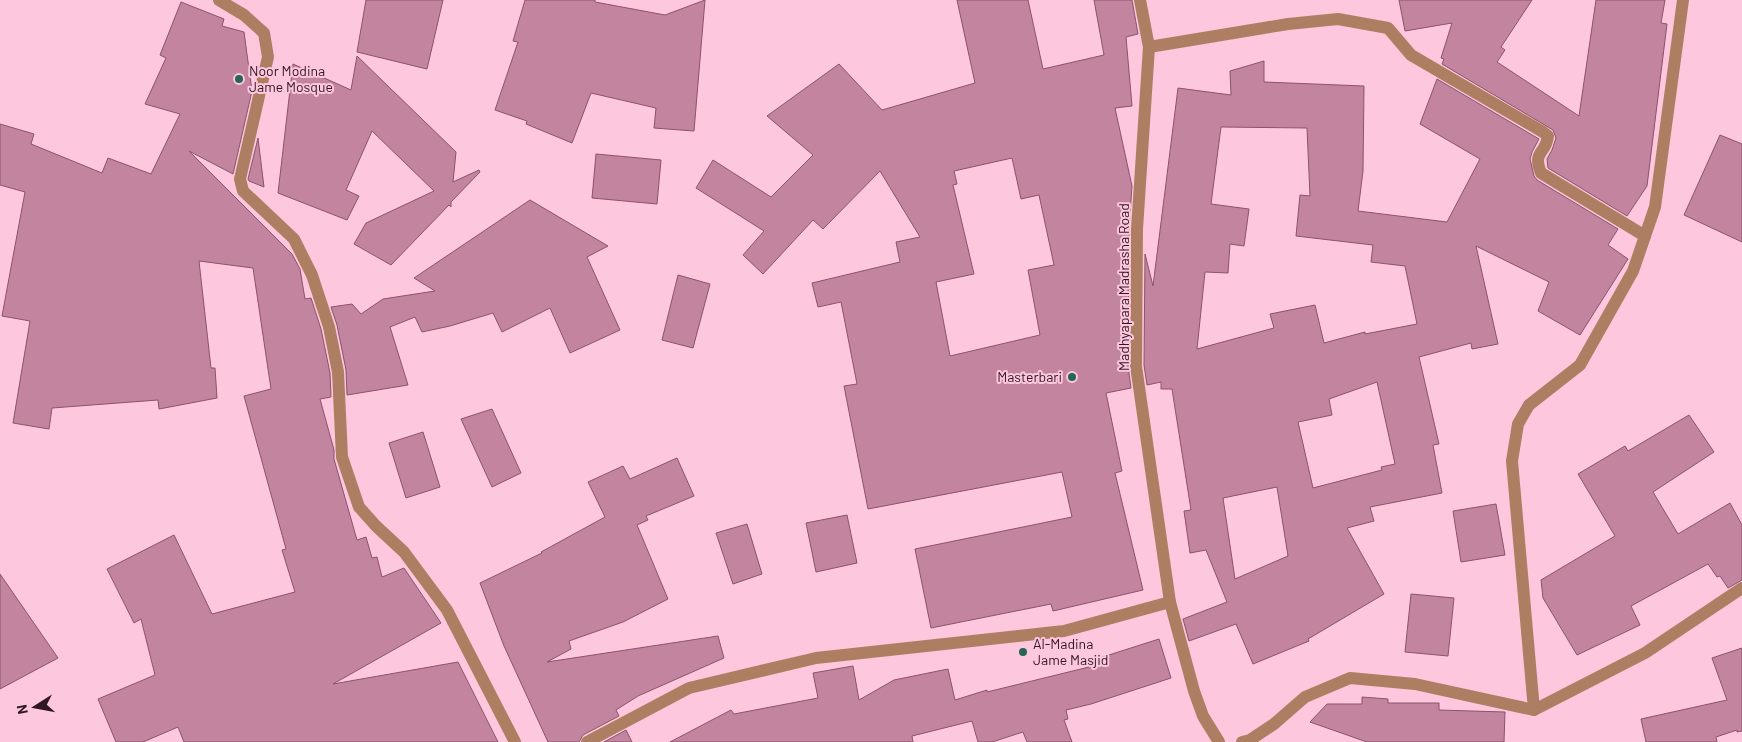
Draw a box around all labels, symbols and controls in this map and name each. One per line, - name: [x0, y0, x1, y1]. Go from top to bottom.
- place label: Noor Modina Jame Mosque: [249, 62, 333, 95]
- marker: Noor Modina Jame Mosque: [233, 73, 245, 85]
- street label: Madhyapara Madrasha Road: [1115, 203, 1132, 371]
- place label: Masterbari: [997, 368, 1062, 385]
- marker: Masterbari: [1066, 371, 1078, 383]
- place label: Al-Madina Jame Masjid: [1033, 635, 1109, 668]
- marker: Al-Madina Jame Masjid: [1017, 646, 1029, 658]
- north arrow: [10, 682, 60, 732]
- text: N: [13, 703, 31, 716]

